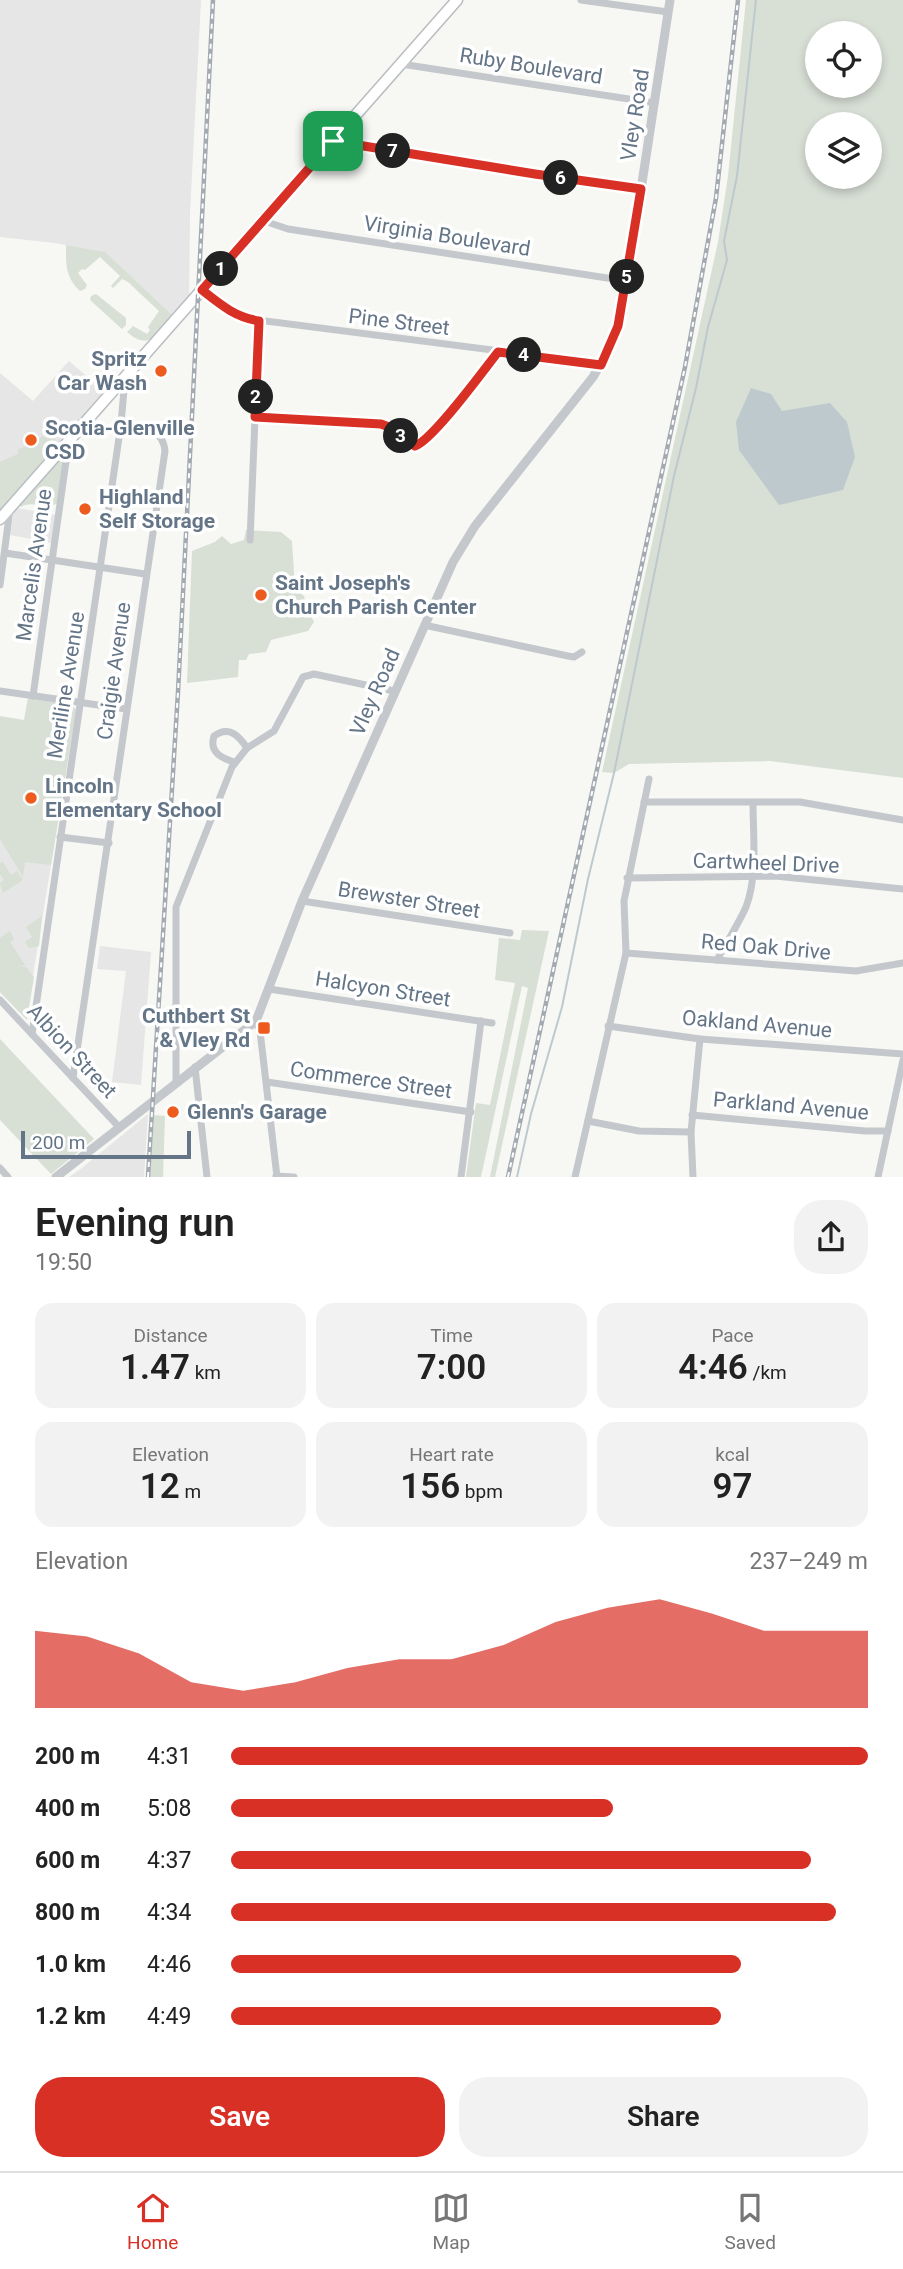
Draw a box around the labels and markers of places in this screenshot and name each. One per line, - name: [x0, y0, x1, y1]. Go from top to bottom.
- pin: [303, 111, 363, 171]
- pin: 7: [376, 134, 410, 168]
- pin: 6: [544, 160, 578, 196]
- pin: 1: [204, 252, 238, 286]
- pin: 5: [610, 260, 644, 294]
- pin: 4: [506, 338, 542, 372]
- place label: Spritz Car Wash: [57, 347, 147, 395]
- marker: Spritz Car Wash: [153, 363, 169, 379]
- pin: 2: [238, 380, 274, 414]
- place label: Scotia-Glenville CSD: [45, 416, 195, 464]
- pin: 3: [384, 418, 418, 453]
- marker: Scotia-Glenville CSD: [23, 432, 39, 448]
- place label: Highland Self Storage: [99, 485, 215, 533]
- marker: Highland Self Storage: [77, 501, 93, 517]
- place label: Saint Joseph's Church Parish Center: [275, 571, 477, 619]
- marker: Saint Joseph's Church Parish Center: [253, 587, 269, 603]
- place label: Lincoln Elementary School: [45, 774, 222, 822]
- marker: Lincoln Elementary School: [23, 790, 39, 806]
- place label: Cuthbert St & Vley Rd: [142, 1004, 250, 1052]
- marker: Cuthbert St & Vley Rd: [256, 1020, 272, 1036]
- place label: Glenn's Garage: [187, 1100, 327, 1124]
- marker: Glenn's Garage: [165, 1104, 181, 1120]

